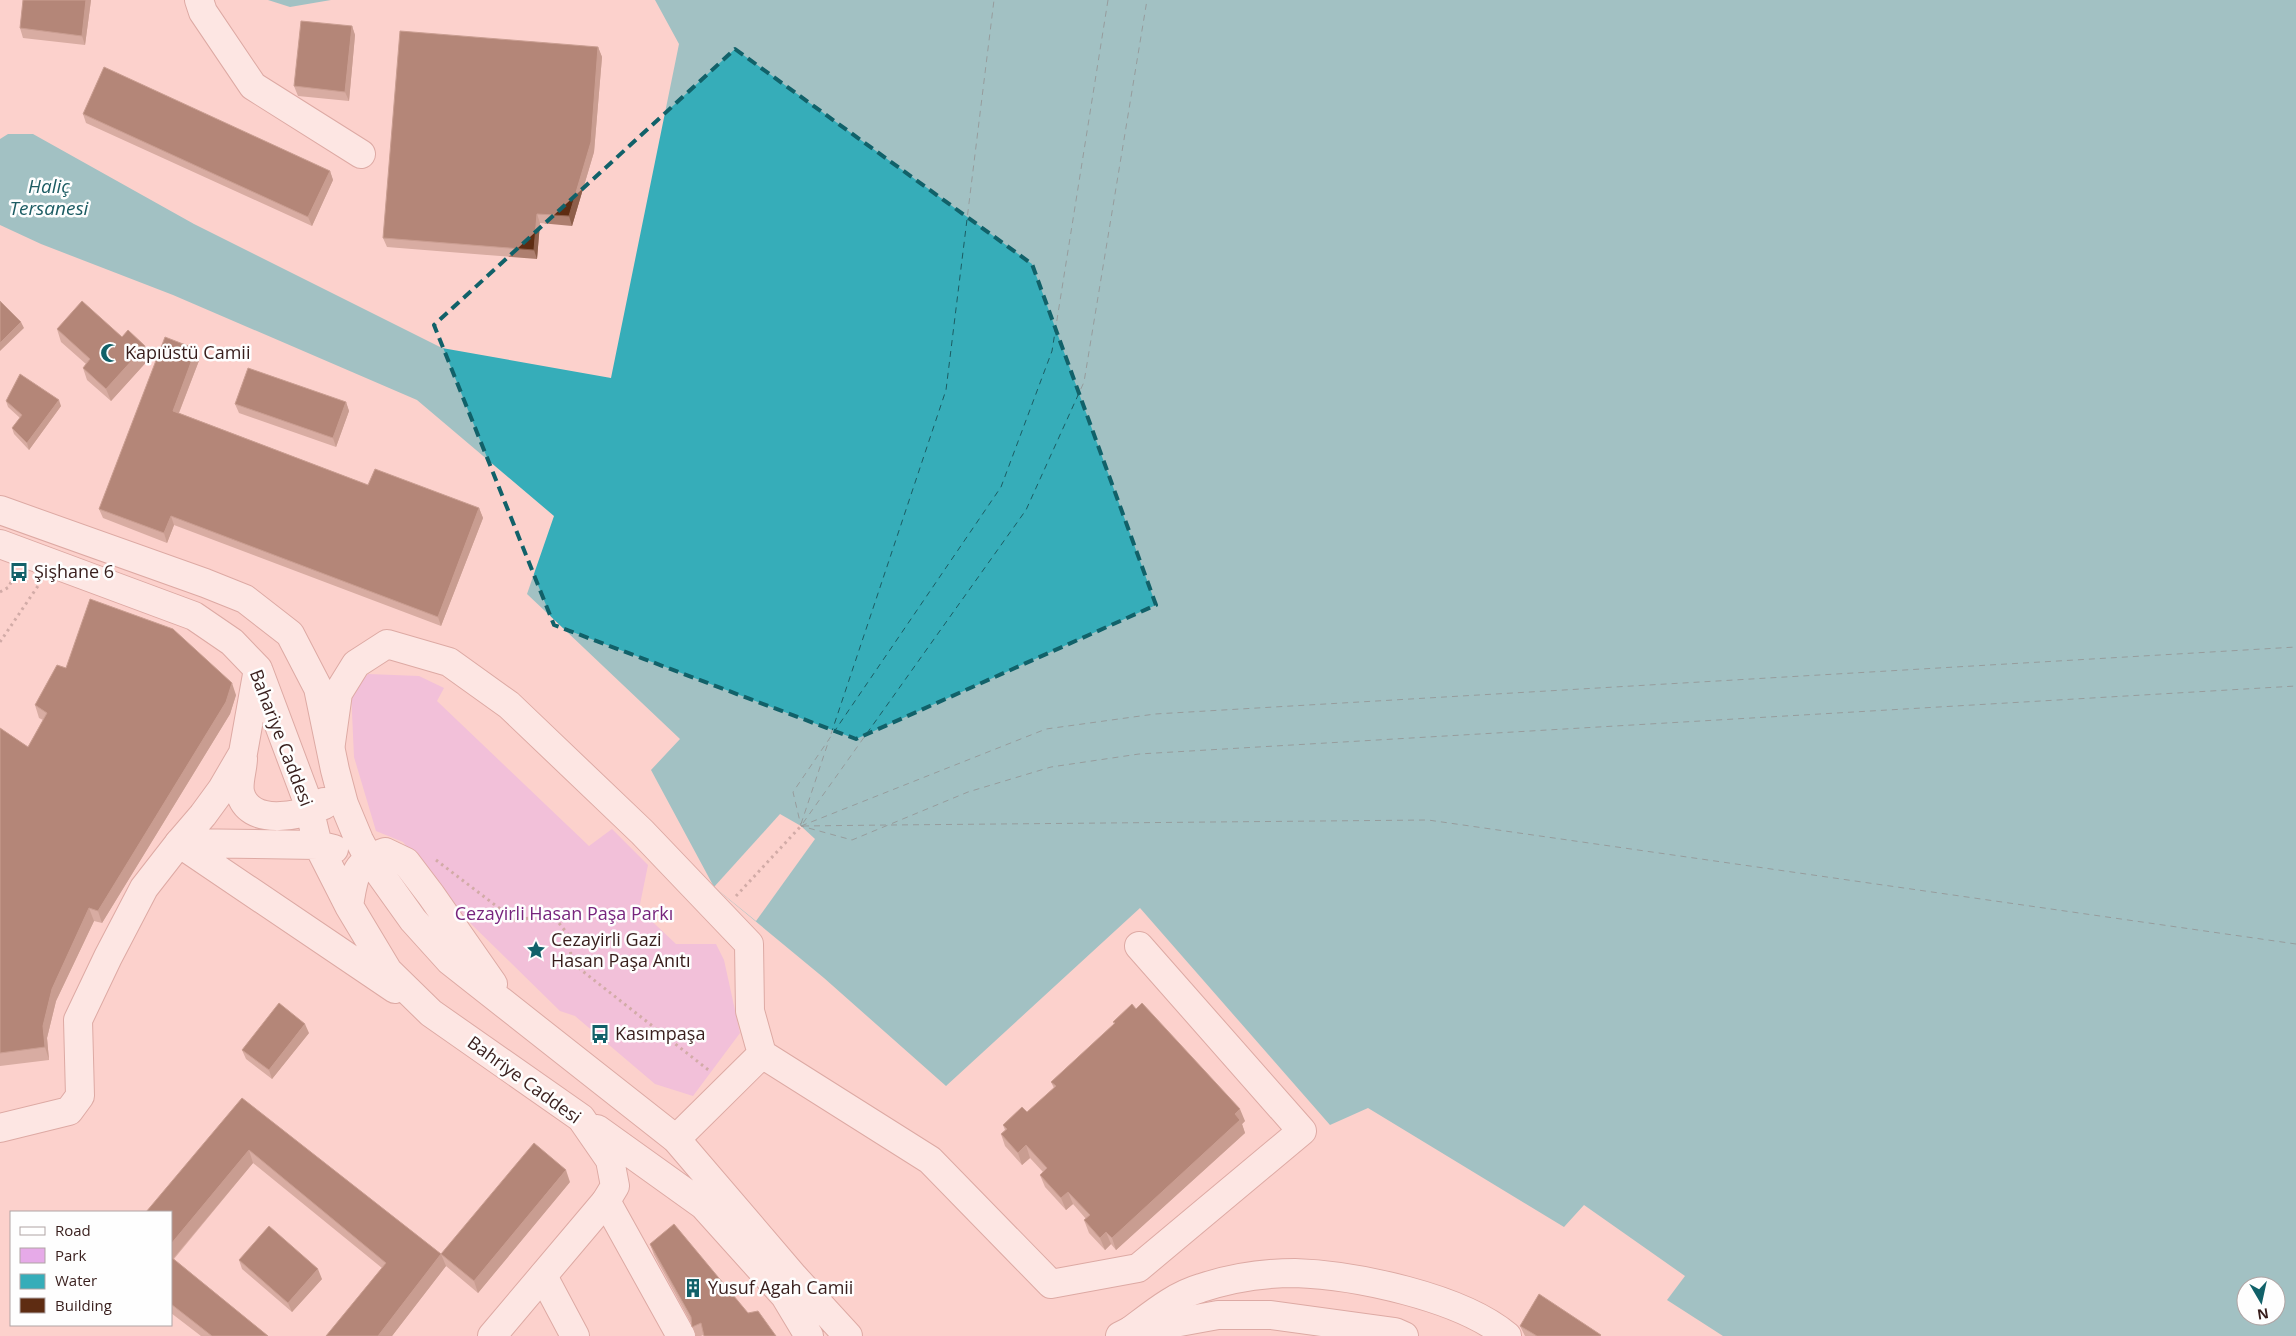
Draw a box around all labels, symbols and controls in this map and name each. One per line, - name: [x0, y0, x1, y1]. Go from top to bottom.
- water label: Haliç Tersanesi: [10, 173, 90, 221]
- place label: Kapıüstü Camii: [125, 340, 250, 364]
- mosque icon: Kapıüstü Camii: [99, 342, 121, 364]
- place label: Şişhane 6: [34, 559, 114, 583]
- bus stop icon: Şişhane 6: [8, 561, 30, 583]
- street label: Bahariye Caddesi: [245, 666, 319, 810]
- park label: Cezayirli Hasan Paşa Parkı: [455, 901, 673, 925]
- place label: Cezayirli Gazi Hasan Paşa Anıtı: [551, 927, 691, 972]
- place icon: Cezayirli Gazi Hasan Paşa Anıtı: [525, 939, 547, 961]
- place label: Kasımpaşa: [615, 1021, 705, 1045]
- bus stop icon: Kasımpaşa: [589, 1023, 611, 1045]
- street label: Bahriye Caddesi: [463, 1030, 586, 1129]
- legend: [10, 1211, 172, 1326]
- text: Road: [55, 1220, 91, 1240]
- text: Park: [55, 1245, 86, 1265]
- text: Water: [55, 1270, 97, 1290]
- place label: Yusuf Agah Camii: [708, 1275, 853, 1299]
- north arrow: [2236, 1276, 2286, 1326]
- building icon: Yusuf Agah Camii: [682, 1277, 704, 1299]
- text: Building: [55, 1295, 112, 1315]
- text: N: [2256, 1304, 2270, 1325]

